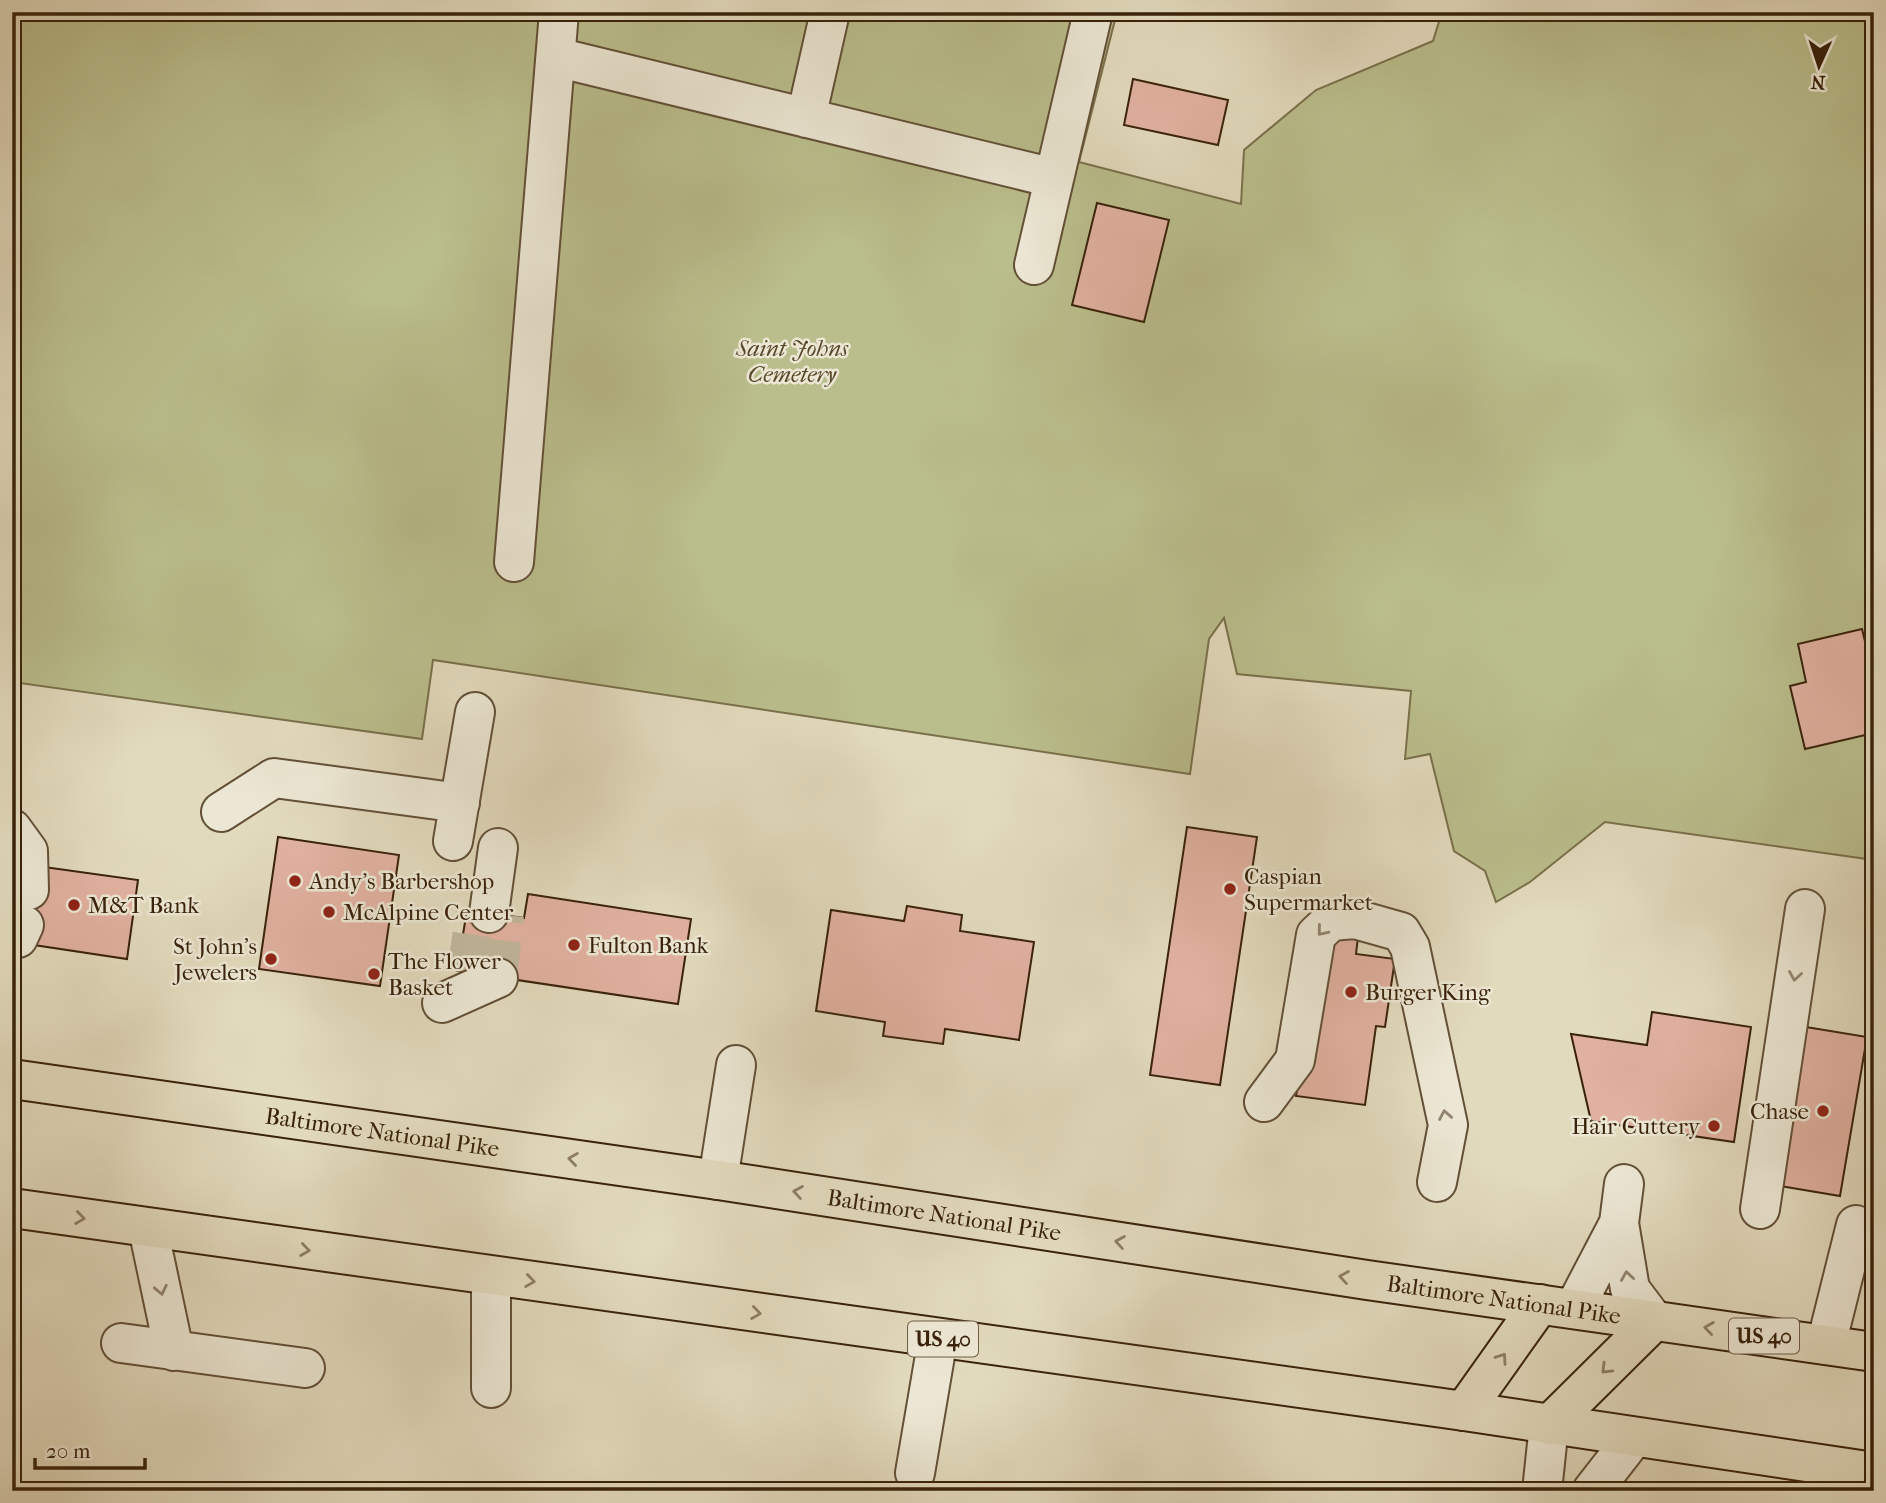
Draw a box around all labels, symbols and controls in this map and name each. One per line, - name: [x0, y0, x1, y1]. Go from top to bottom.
- north arrow: [1784, 32, 1854, 102]
- text: N: [1810, 71, 1826, 93]
- park label: Saint Johns Cemetery: [735, 335, 849, 388]
- place label: Caspian Supermarket: [1244, 863, 1373, 916]
- place label: Andy's Barbershop: [308, 868, 494, 895]
- marker: Andy's Barbershop: [287, 873, 303, 889]
- marker: Caspian Supermarket: [1222, 881, 1238, 897]
- place label: M&T Bank: [88, 892, 200, 919]
- marker: M&T Bank: [66, 897, 82, 913]
- place label: McAlpine Center: [343, 899, 514, 926]
- marker: McAlpine Center: [321, 904, 337, 920]
- one-way arrow: [1317, 923, 1330, 936]
- place label: Fulton Bank: [588, 932, 710, 959]
- place label: St John's Jewelers: [172, 933, 257, 986]
- marker: Fulton Bank: [566, 937, 582, 953]
- place label: The Flower Basket: [388, 948, 501, 1001]
- marker: St John's Jewelers: [263, 951, 279, 967]
- marker: The Flower Basket: [366, 966, 382, 982]
- one-way arrow: [1788, 971, 1803, 982]
- place label: Burger King: [1365, 979, 1491, 1006]
- marker: Burger King: [1343, 984, 1359, 1000]
- place label: Chase: [1750, 1098, 1809, 1125]
- street label: Baltimore National Pike: [263, 1102, 501, 1163]
- marker: Chase: [1815, 1103, 1831, 1119]
- one-way arrow: [1438, 1109, 1453, 1121]
- place label: Hair Cuttery: [1571, 1113, 1701, 1140]
- marker: Hair Cuttery: [1706, 1118, 1722, 1134]
- one-way arrow: [567, 1152, 579, 1167]
- street label: Baltimore National Pike: [825, 1184, 1063, 1247]
- one-way arrow: [792, 1185, 804, 1200]
- one-way arrow: [74, 1211, 86, 1226]
- one-way arrow: [1114, 1235, 1125, 1250]
- one-way arrow: [299, 1242, 311, 1257]
- one-way arrow: [1338, 1269, 1350, 1284]
- street label: Baltimore National Pike: [1385, 1270, 1623, 1330]
- one-way arrow: [1620, 1270, 1635, 1282]
- one-way arrow: [525, 1273, 536, 1288]
- one-way arrow: [153, 1284, 168, 1296]
- one-way arrow: [750, 1305, 762, 1320]
- road number: US 40: [1729, 1318, 1799, 1354]
- one-way arrow: [1703, 1321, 1715, 1336]
- road number: US 40: [908, 1322, 978, 1356]
- one-way arrow: [1494, 1353, 1506, 1366]
- one-way arrow: [1601, 1360, 1614, 1373]
- scale bar: [35, 1426, 145, 1470]
- text: 20 m: [46, 1439, 91, 1463]

